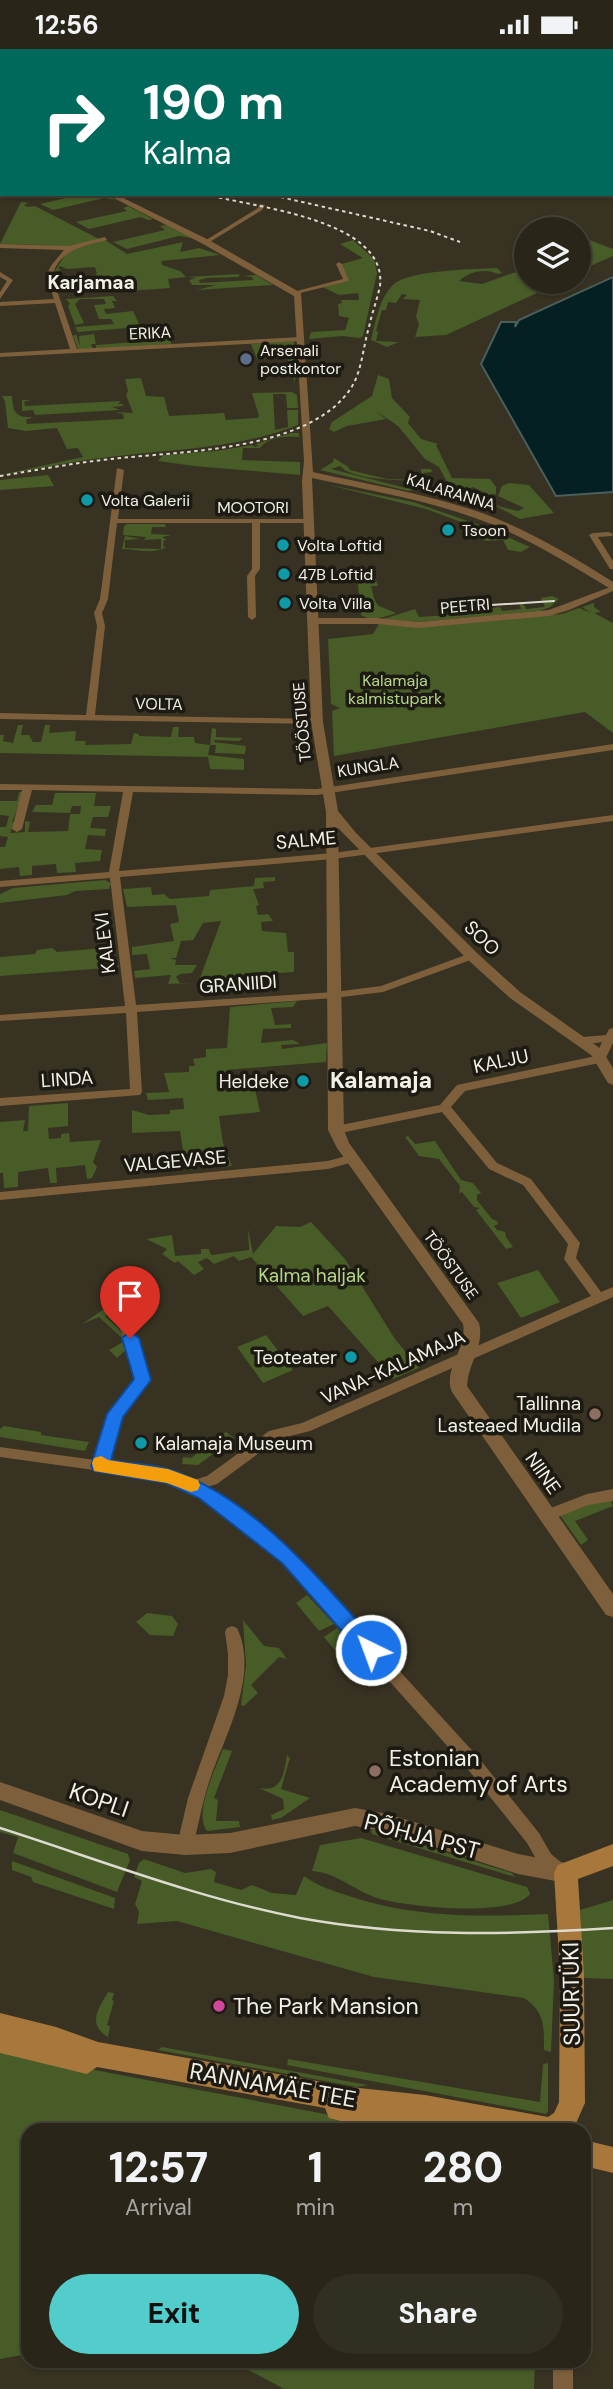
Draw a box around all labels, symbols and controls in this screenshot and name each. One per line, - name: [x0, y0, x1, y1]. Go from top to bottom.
- text: 12:56: [35, 8, 99, 42]
- text: 190 m: [143, 70, 284, 134]
- icon: right: [28, 77, 119, 168]
- text: Kalma: [143, 132, 231, 174]
- map controls: [514, 217, 591, 294]
- button: layers: [514, 217, 591, 294]
- district label: Karjamaa: [47, 270, 135, 295]
- street label: ERIKA: [128, 321, 172, 345]
- place label: Arsenali postkontor: [260, 340, 341, 379]
- marker: Arsenali postkontor: [238, 351, 254, 367]
- street label: KALARANNA: [404, 469, 498, 516]
- place label: Volta Galerii: [101, 490, 190, 511]
- marker: Volta Galerii: [79, 492, 95, 508]
- street label: MOOTORI: [217, 497, 289, 518]
- place label: Tsoon: [462, 520, 506, 541]
- marker: Tsoon: [440, 522, 456, 538]
- place label: Volta Loftid: [297, 535, 382, 556]
- marker: Volta Loftid: [275, 537, 291, 553]
- place label: 47B Loftid: [298, 564, 373, 585]
- marker: 47B Loftid: [276, 566, 292, 582]
- place label: Volta Villa: [299, 593, 371, 614]
- street label: PEETRI: [439, 593, 491, 619]
- marker: Volta Villa: [277, 595, 293, 611]
- park label: Kalamaja kalmistupark: [348, 670, 442, 709]
- street label: TÖÖSTUSE: [288, 681, 316, 763]
- street label: VOLTA: [135, 693, 183, 715]
- street label: KUNGLA: [336, 752, 401, 782]
- street label: SALME: [275, 825, 337, 855]
- street label: KALEVI: [89, 911, 121, 975]
- street label: SOO: [459, 915, 505, 961]
- street label: GRANIIDI: [198, 969, 278, 999]
- street label: KALJU: [471, 1043, 531, 1079]
- street label: LINDA: [40, 1065, 94, 1093]
- district label: Kalamaja: [330, 1065, 432, 1095]
- place label: Heldeke: [219, 1069, 289, 1094]
- marker: Heldeke: [295, 1073, 311, 1089]
- street label: VALGEVASE: [123, 1144, 227, 1178]
- street label: TÖÖSTUSE: [419, 1226, 483, 1304]
- park label: Kalma haljak: [258, 1263, 366, 1288]
- pin: [100, 1266, 160, 1338]
- icon: arrive: [111, 1277, 149, 1315]
- street label: VANA-KALAMAJA: [317, 1324, 469, 1410]
- place label: Teoteater: [253, 1345, 337, 1370]
- marker: Teoteater: [343, 1349, 359, 1365]
- place label: Tallinna Lasteaed Mudila: [438, 1391, 581, 1438]
- marker: Tallinna Lasteaed Mudila: [587, 1406, 603, 1422]
- place label: Kalamaja Museum: [155, 1431, 313, 1456]
- marker: Kalamaja Museum: [133, 1435, 149, 1451]
- street label: NIINE: [520, 1447, 566, 1499]
- position arrow: [334, 1613, 408, 1687]
- place label: Estonian Academy of Arts: [389, 1743, 568, 1799]
- marker: Estonian Academy of Arts: [367, 1763, 383, 1779]
- street label: KOPLI: [65, 1776, 133, 1824]
- street label: PÕHJA PST: [361, 1806, 483, 1866]
- street label: SUURTÜKI: [555, 1942, 587, 2046]
- place label: The Park Mansion: [233, 1991, 419, 2021]
- marker: The Park Mansion: [211, 1998, 227, 2014]
- street label: RANNAMÄE TEE: [187, 2056, 359, 2114]
- text: 12:57: [109, 2140, 208, 2195]
- text: 1: [308, 2140, 323, 2195]
- text: 280: [423, 2140, 503, 2195]
- text: Arrival: [125, 2192, 192, 2222]
- text: min: [296, 2192, 335, 2222]
- text: m: [453, 2192, 473, 2222]
- button: Exit: [49, 2274, 299, 2354]
- button: Share: [313, 2274, 563, 2354]

